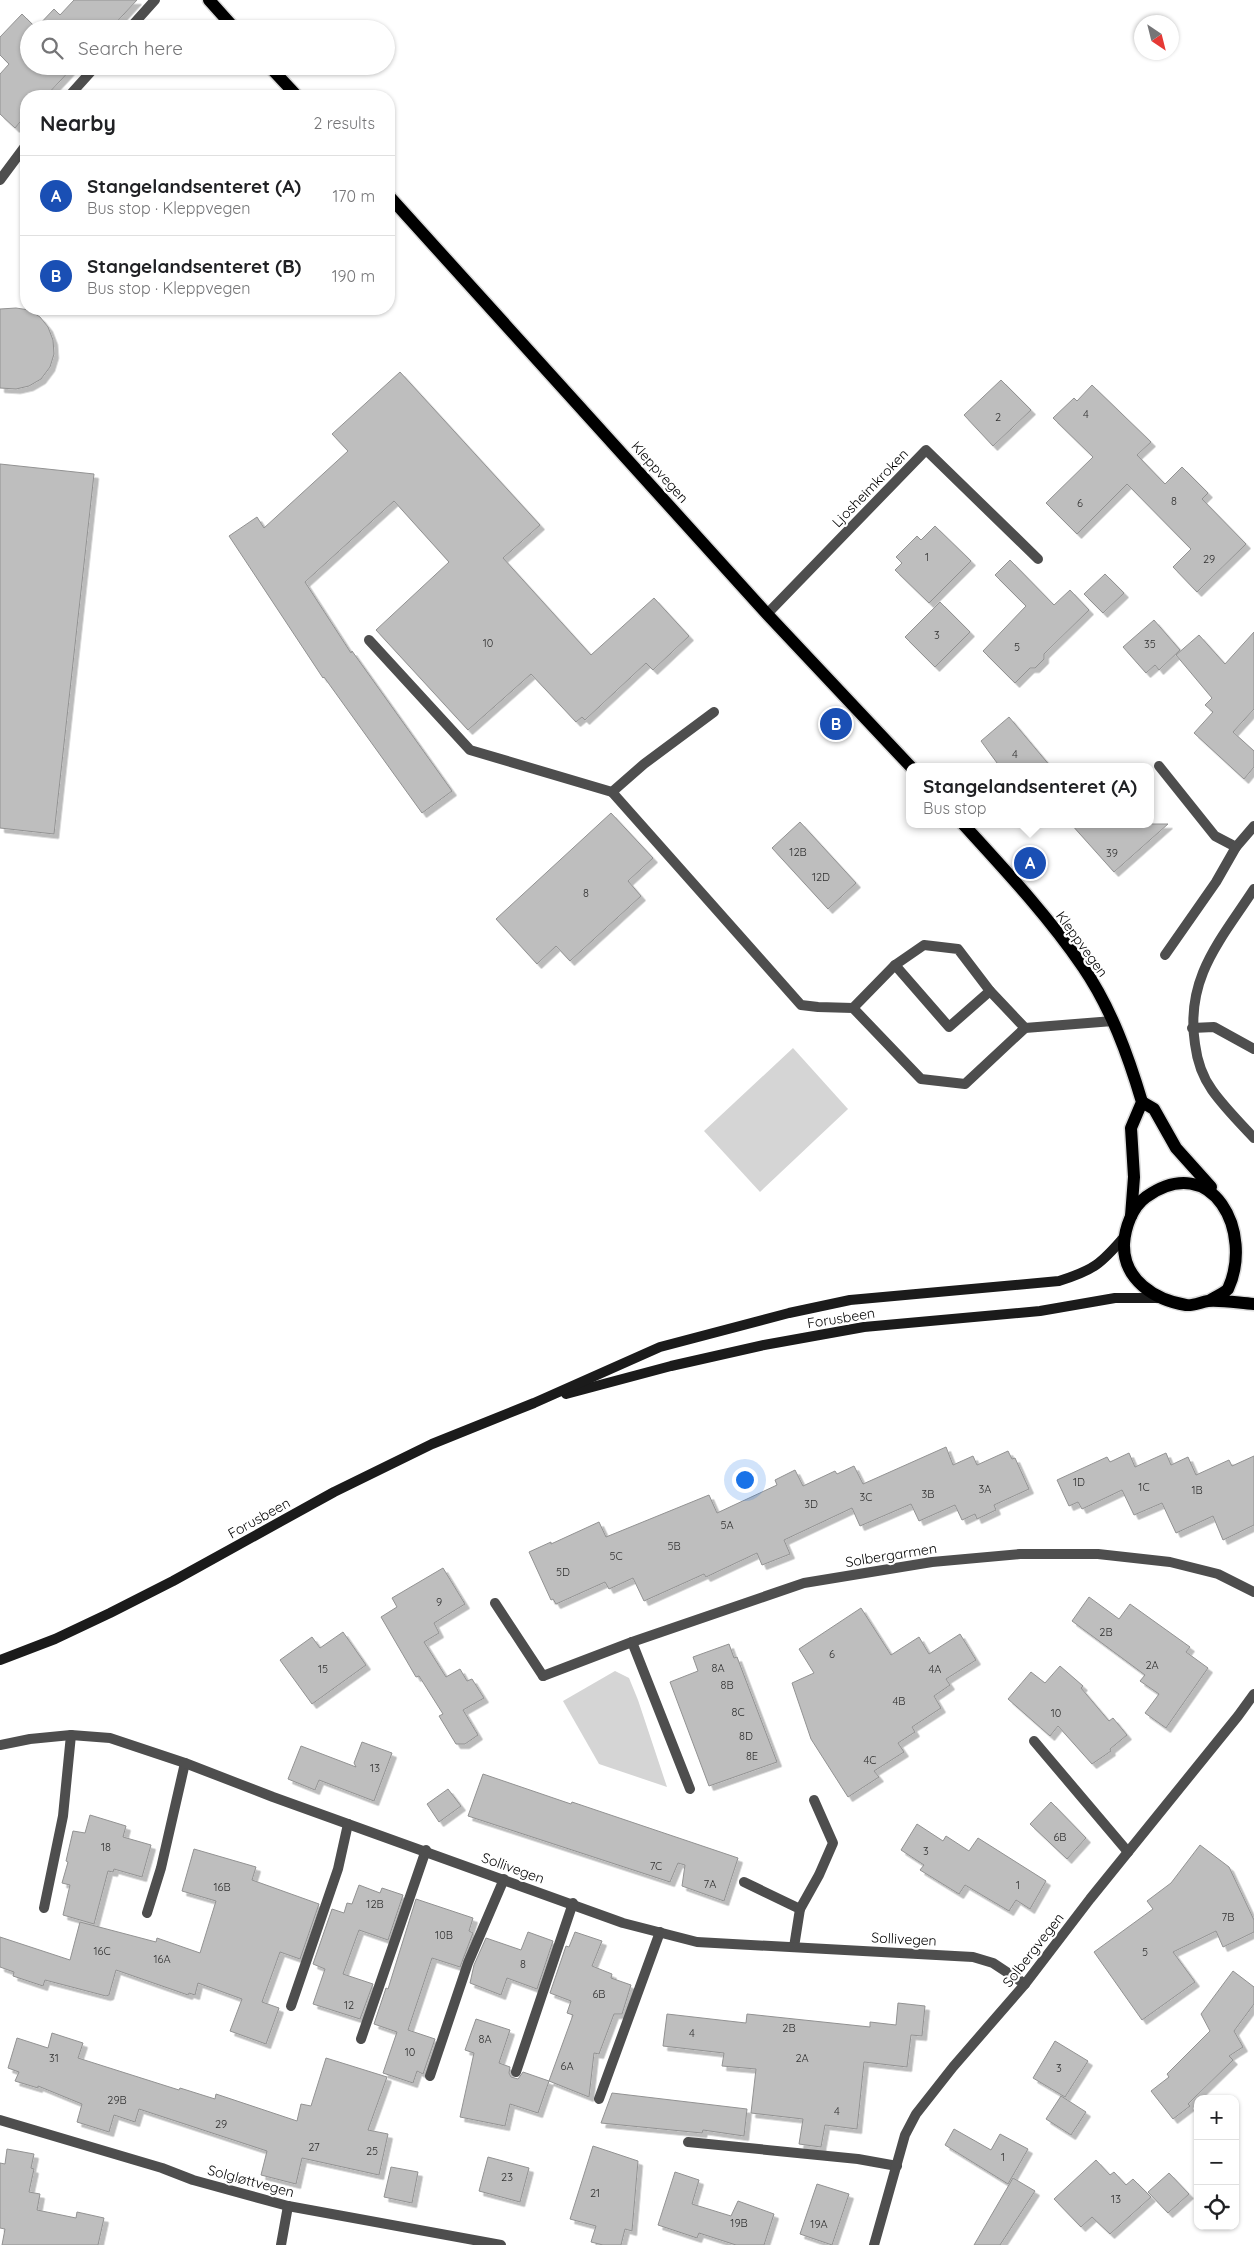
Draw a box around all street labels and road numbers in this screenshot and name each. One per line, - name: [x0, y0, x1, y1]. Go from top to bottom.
- street label: Kleppvegen: [628, 437, 692, 507]
- street label: Ljosheimkroken: [828, 445, 912, 531]
- street label: Kleppvegen: [1052, 908, 1112, 980]
- street label: Forusbeen: [806, 1304, 876, 1332]
- street label: Forusbeen: [225, 1494, 293, 1542]
- street label: Solbergarmen: [844, 1539, 938, 1571]
- street label: Sollivegen: [479, 1848, 547, 1888]
- street label: Solbergvegen: [998, 1909, 1068, 1991]
- street label: Sollivegen: [871, 1928, 937, 1950]
- street label: Solgløttvegen: [206, 2161, 296, 2201]

